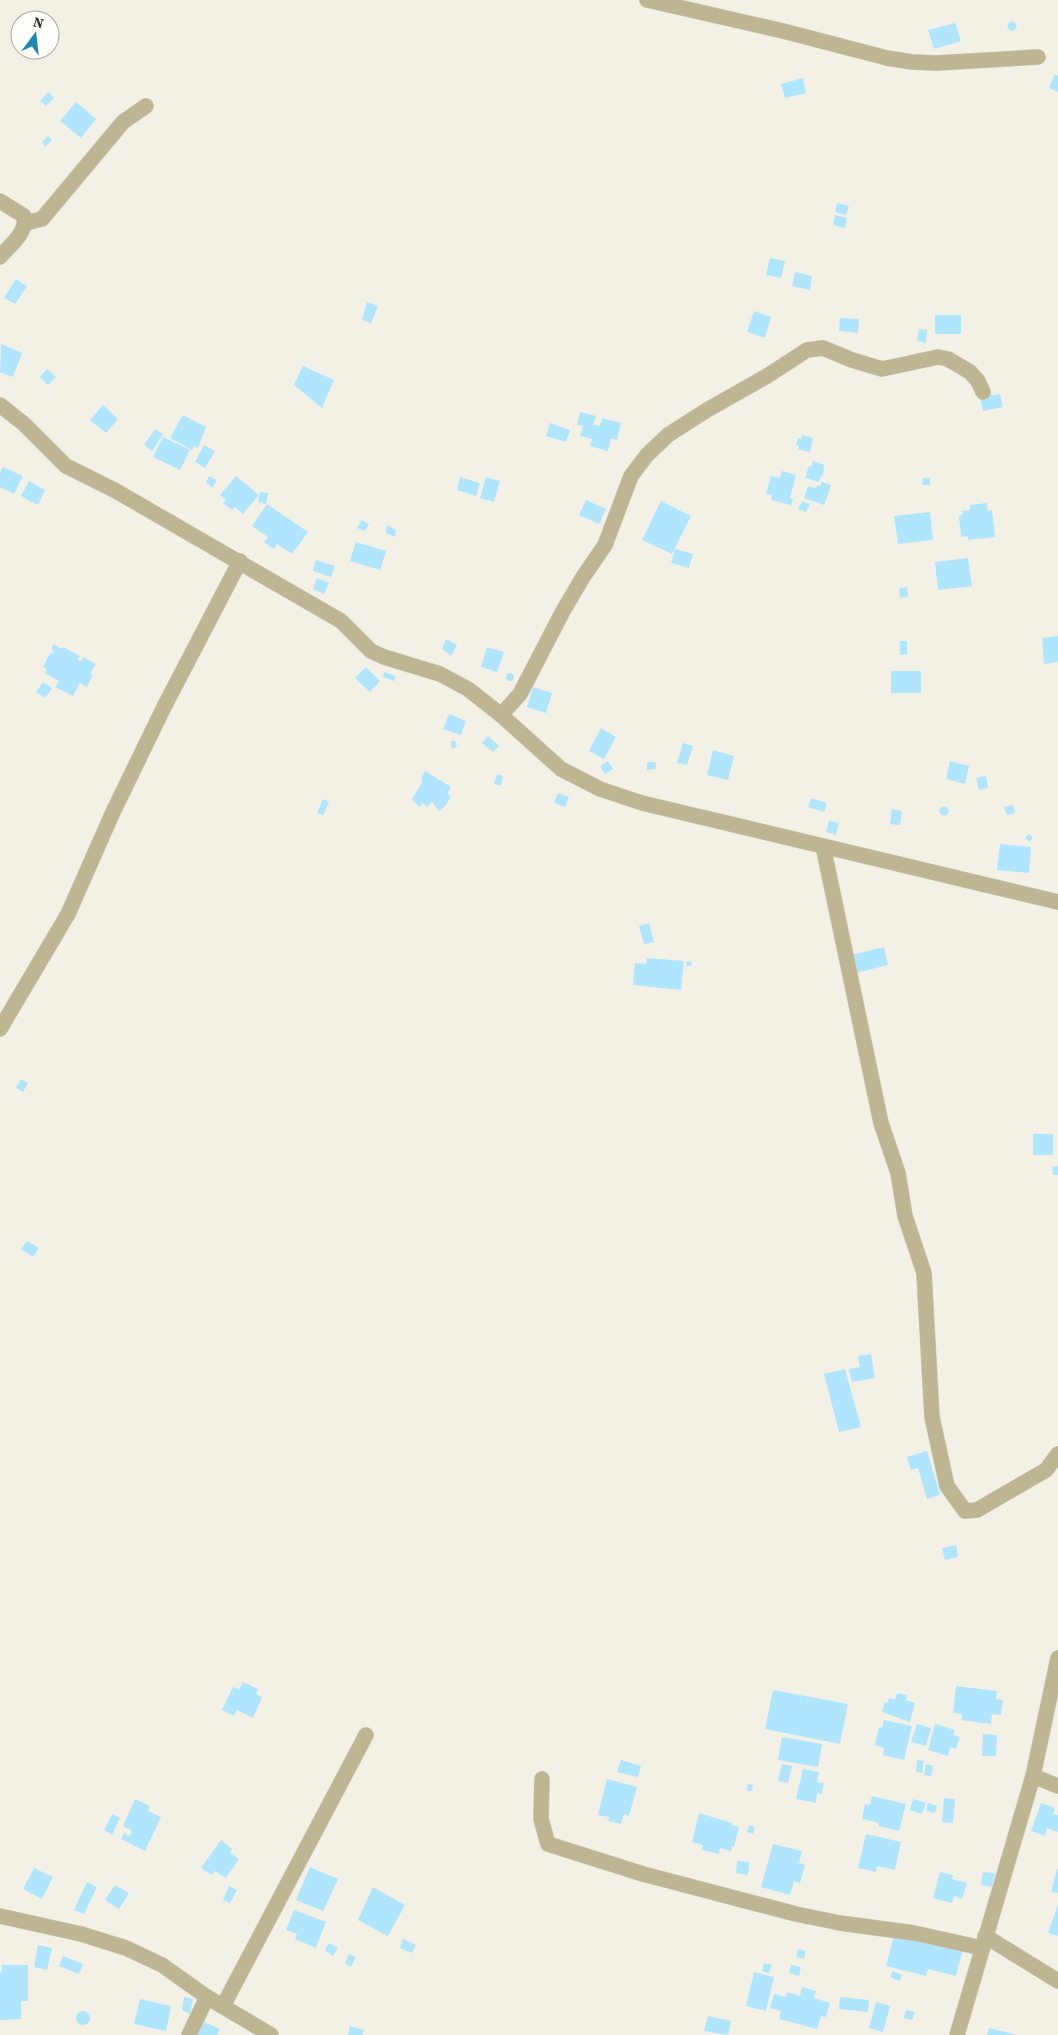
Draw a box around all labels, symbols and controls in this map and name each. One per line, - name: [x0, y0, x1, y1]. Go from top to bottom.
- north arrow: [10, 10, 60, 60]
- text: N: [31, 11, 46, 33]

